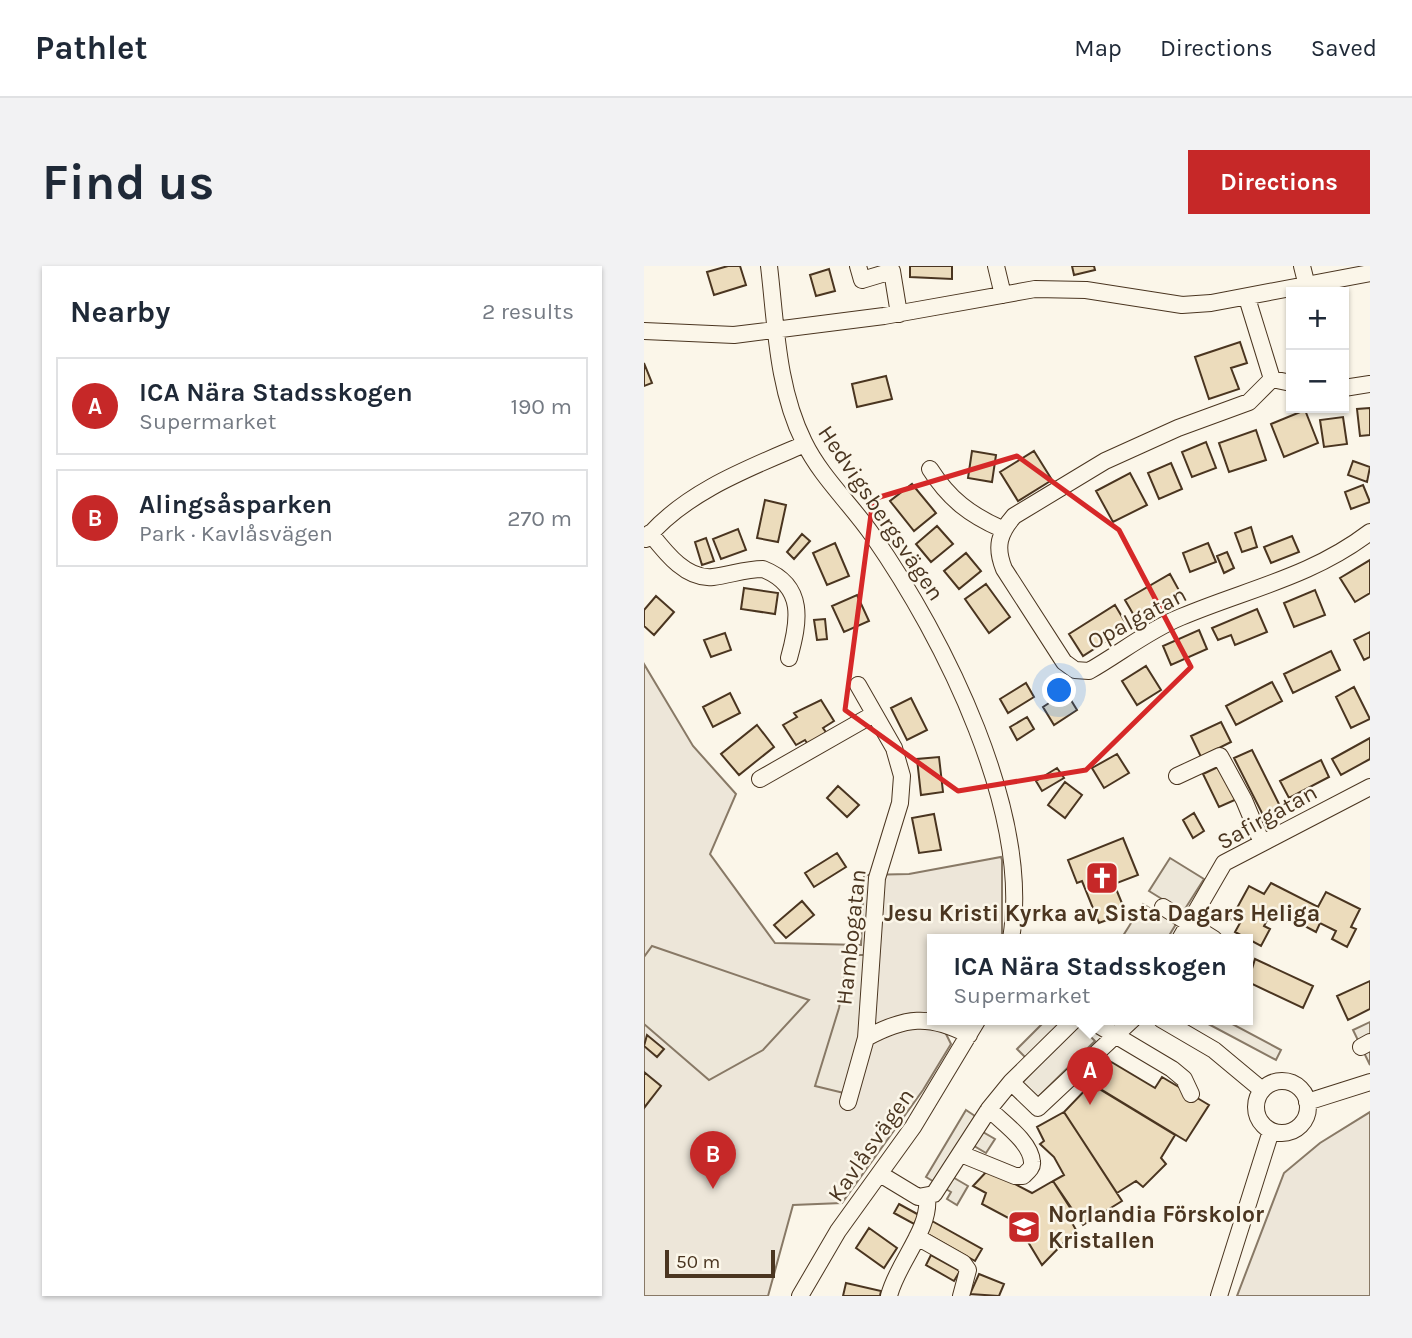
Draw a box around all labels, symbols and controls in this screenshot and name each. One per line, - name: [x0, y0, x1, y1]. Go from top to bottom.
- text: Pathlet: [35, 29, 148, 67]
- text: Map: [1074, 34, 1122, 62]
- text: Directions: [1160, 34, 1273, 62]
- text: Saved: [1311, 34, 1377, 62]
- button: Directions: [1188, 150, 1370, 214]
- text: Find us: [42, 154, 214, 211]
- map controls: [1286, 287, 1349, 413]
- button: +: [1286, 287, 1349, 350]
- text: Nearby: [70, 294, 170, 330]
- text: 2 results: [482, 298, 574, 325]
- button: −: [1286, 350, 1349, 413]
- text: ICA Nära Stadsskogen: [139, 377, 413, 408]
- text: A: [88, 393, 102, 420]
- text: 190 m: [510, 393, 572, 420]
- text: Supermarket: [139, 408, 276, 435]
- street label: Hedvigsbergsvägen: [812, 420, 950, 606]
- text: Alingsåsparken: [139, 489, 332, 520]
- text: B: [88, 505, 102, 532]
- text: 270 m: [507, 505, 572, 532]
- text: Park · Kavlåsvägen: [139, 520, 333, 547]
- street label: Opalgatan: [1083, 581, 1191, 655]
- your location: [1042, 673, 1076, 707]
- street label: Safirgatan: [1212, 779, 1322, 855]
- church icon: Jesu Kristi Kyrka av Sista Dagars Heliga: [1083, 859, 1121, 897]
- street label: Hambogatan: [830, 868, 872, 1006]
- place label: Jesu Kristi Kyrka av Sista Dagars Heliga: [884, 900, 1320, 927]
- popup: [927, 934, 1253, 1025]
- text: ICA Nära Stadsskogen: [953, 951, 1227, 982]
- text: Supermarket: [953, 982, 1090, 1009]
- pin: A: [1067, 1047, 1113, 1105]
- street label: Kavlåsvägen: [822, 1083, 920, 1207]
- pin: B: [690, 1131, 736, 1189]
- place label: Norlandia Förskolor Kristallen: [1048, 1201, 1264, 1254]
- school or university icon: Norlandia Förskolor Kristallen: [1005, 1208, 1043, 1246]
- scale bar: [665, 1247, 775, 1279]
- text: 50 m: [676, 1251, 720, 1273]

